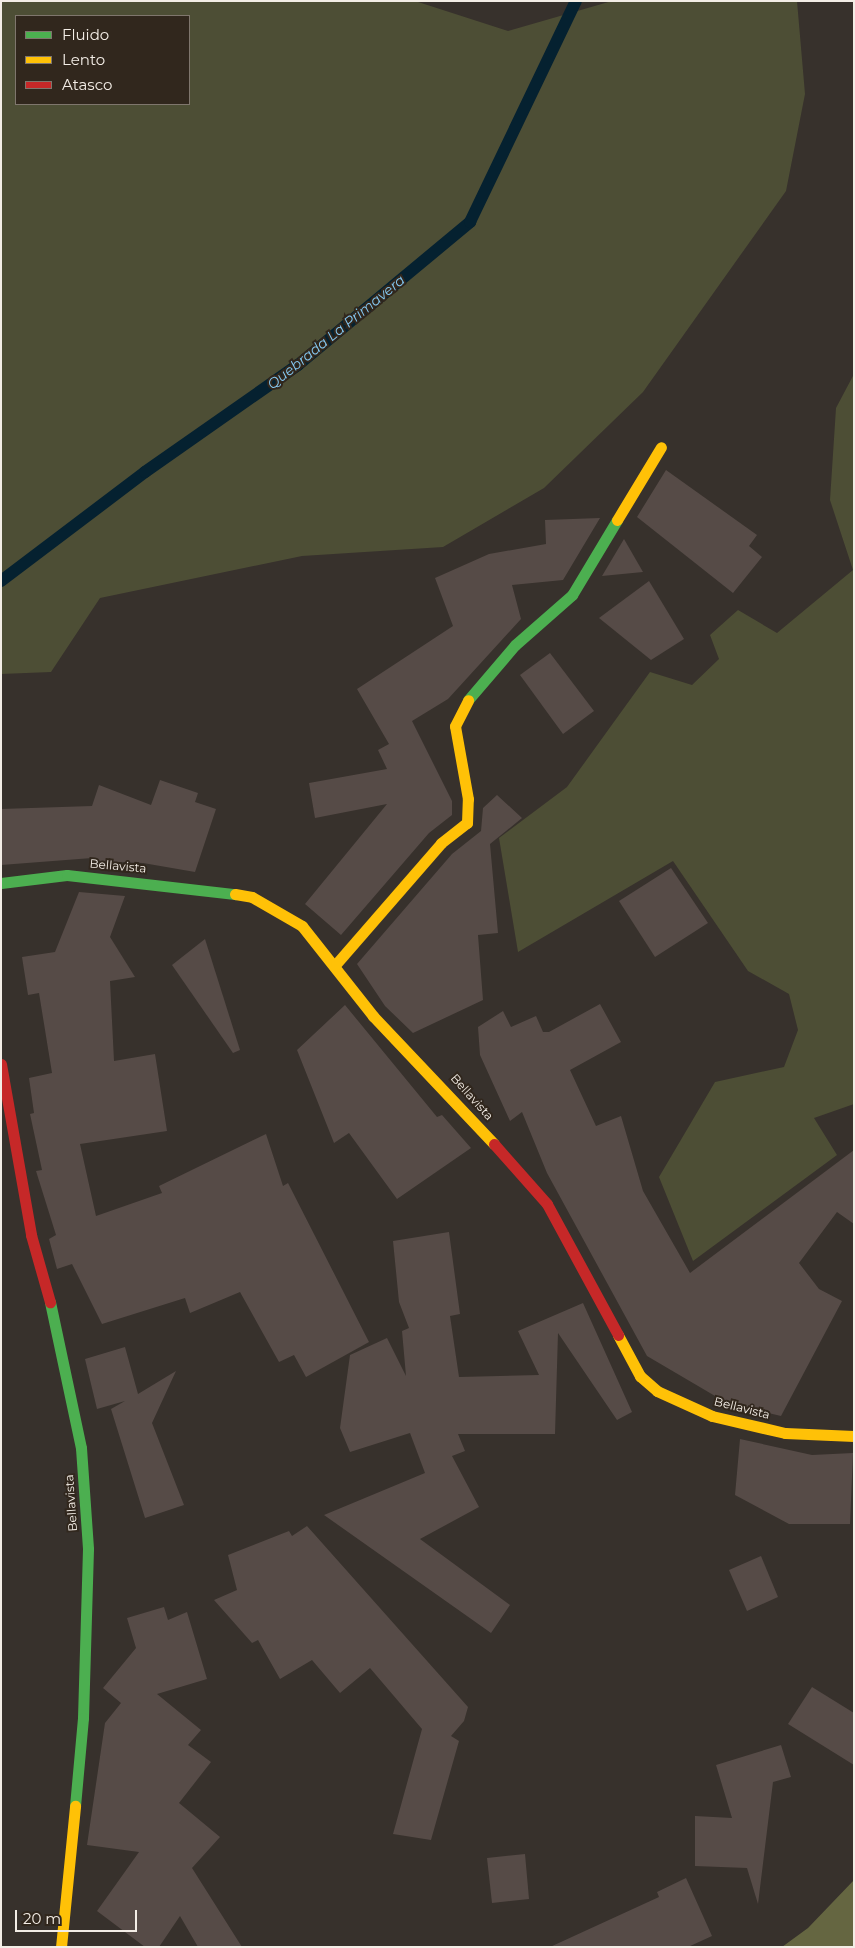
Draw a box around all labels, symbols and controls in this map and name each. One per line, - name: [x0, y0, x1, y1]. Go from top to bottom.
- legend: [15, 15, 190, 105]
- text: Fluido: [62, 25, 109, 44]
- text: Lento: [62, 50, 105, 69]
- text: Atasco: [62, 75, 112, 94]
- water label: Quebrada La Primavera: [264, 271, 408, 393]
- street label: Bellavista: [89, 856, 147, 876]
- street label: Bellavista: [448, 1071, 496, 1123]
- street label: Bellavista: [713, 1394, 771, 1422]
- street label: Bellavista: [62, 1474, 80, 1532]
- scale bar: [18, 1900, 140, 1932]
- text: 20 m: [23, 1909, 61, 1928]

